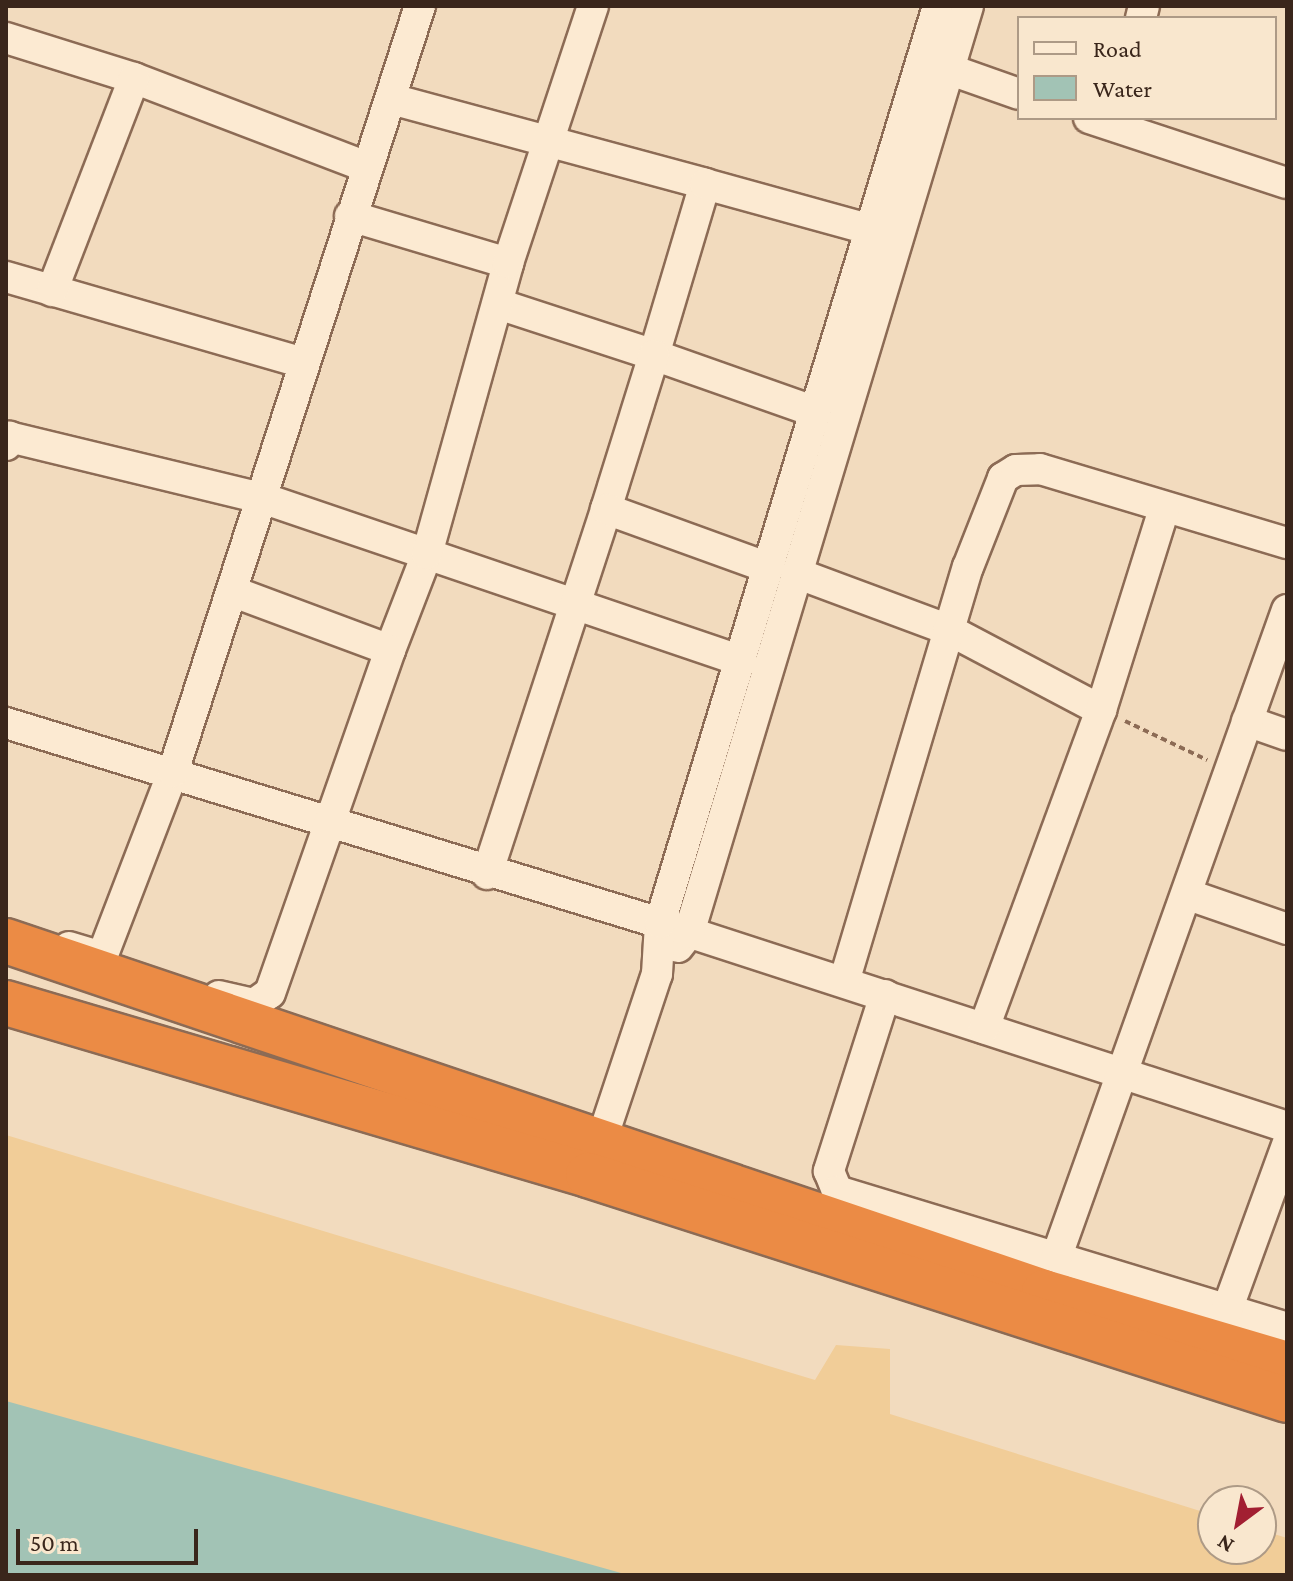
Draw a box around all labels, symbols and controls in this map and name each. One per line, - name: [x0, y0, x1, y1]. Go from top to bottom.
- legend: [1017, 16, 1277, 120]
- text: Road: [1093, 35, 1142, 62]
- text: Water: [1093, 75, 1152, 102]
- north arrow: [1197, 1485, 1277, 1565]
- scale bar: [20, 1513, 202, 1563]
- text: 50 m: [30, 1529, 79, 1556]
- text: N: [1212, 1530, 1238, 1559]

